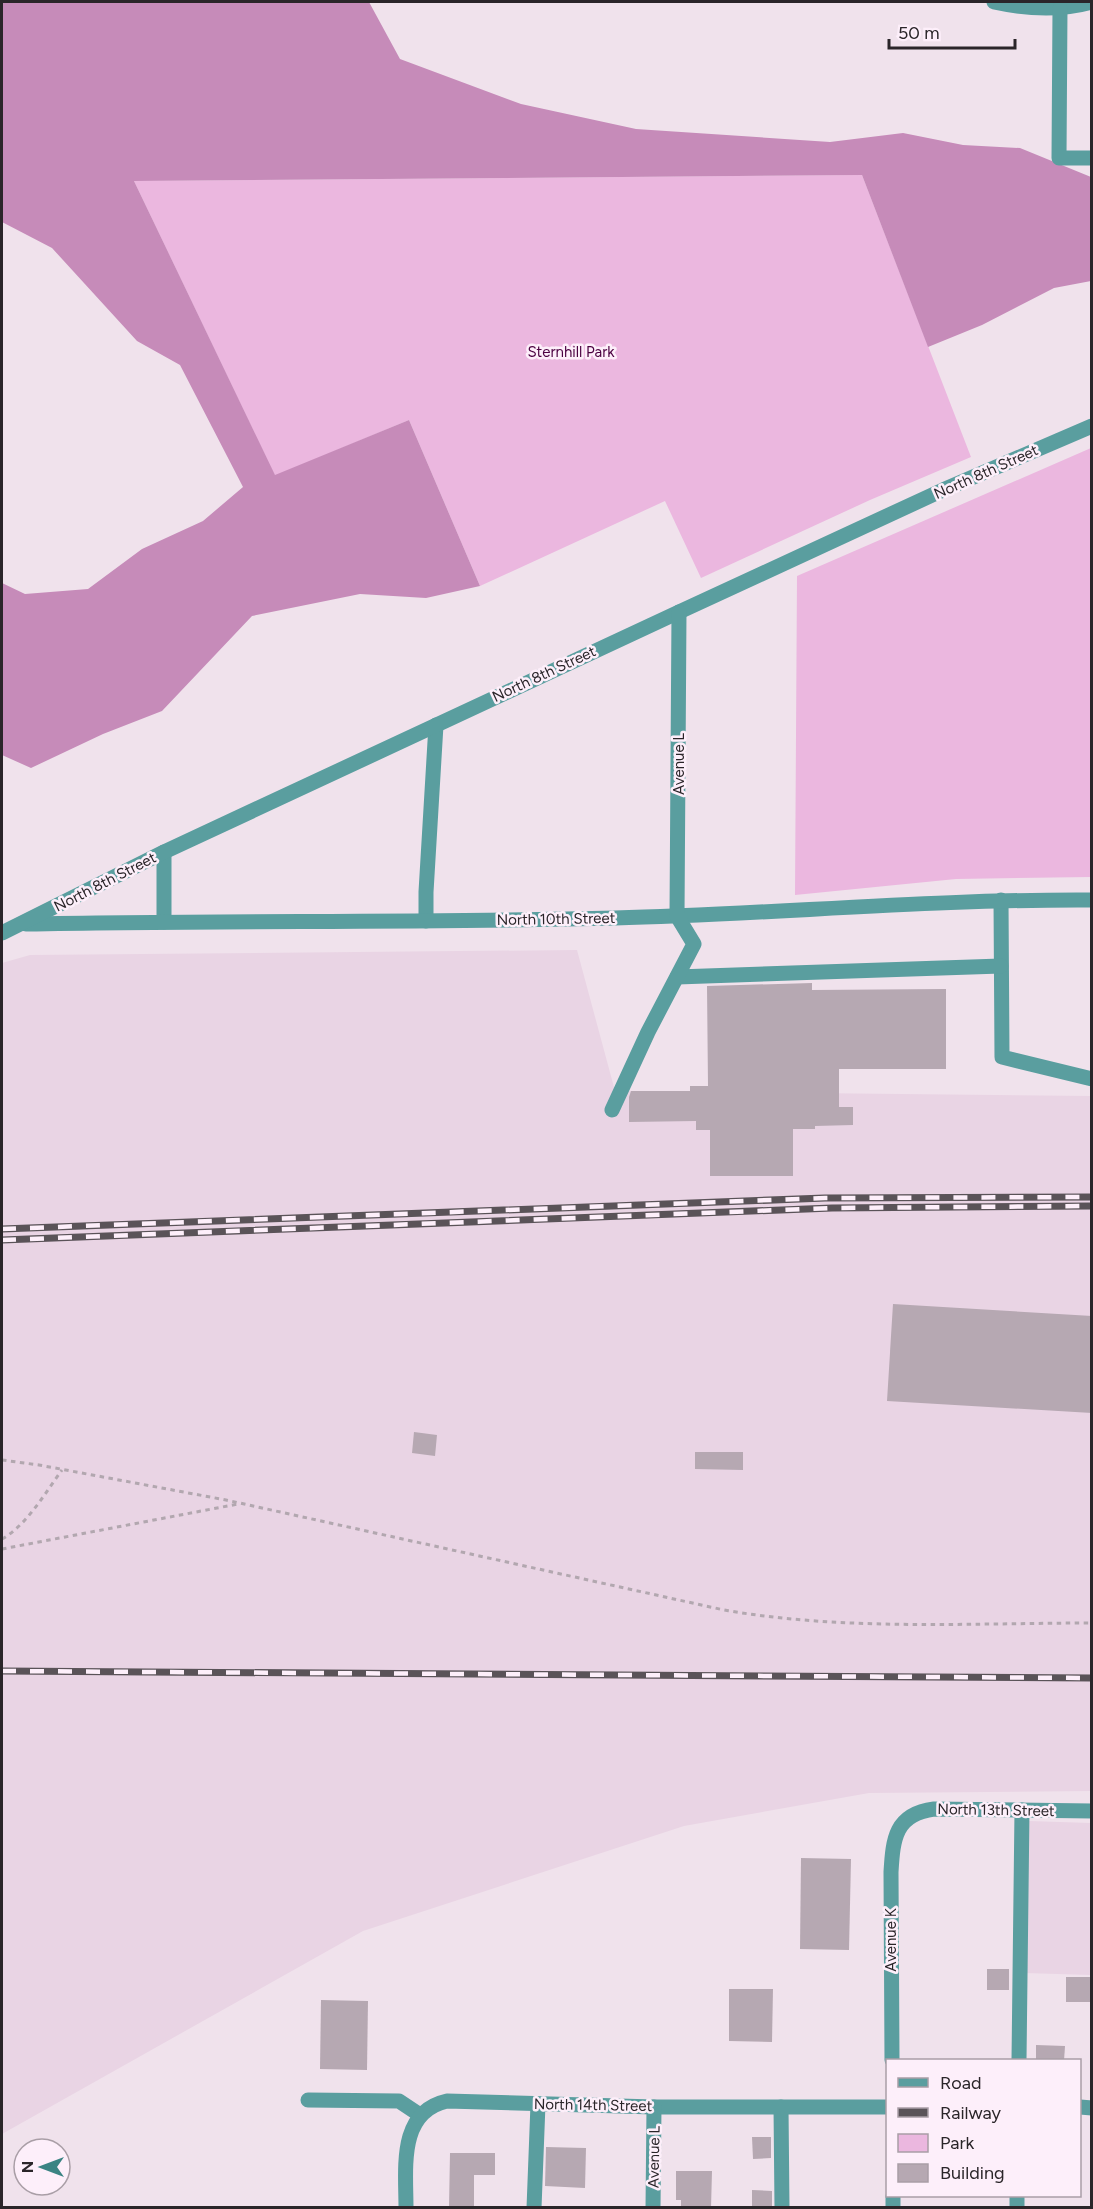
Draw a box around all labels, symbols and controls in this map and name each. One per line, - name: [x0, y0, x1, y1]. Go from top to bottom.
- scale bar: [889, 12, 1015, 50]
- text: 50 m: [898, 22, 940, 44]
- park label: Sternhill Park: [527, 343, 615, 361]
- street label: North 8th Street: [931, 441, 1041, 503]
- street label: North 8th Street: [489, 642, 599, 706]
- street label: Avenue L: [670, 733, 688, 795]
- street label: North 8th Street: [51, 848, 159, 915]
- street label: North 10th Street: [497, 909, 616, 929]
- street label: North 13th Street: [937, 1800, 1055, 1820]
- street label: Avenue K: [882, 1907, 900, 1972]
- legend: [886, 2059, 1081, 2197]
- text: Road: [940, 2072, 981, 2094]
- street label: North 14th Street: [534, 2095, 653, 2115]
- text: Railway: [940, 2102, 1002, 2124]
- street label: Avenue L: [644, 2126, 664, 2188]
- text: Park: [940, 2132, 975, 2154]
- north arrow: [12, 2137, 72, 2197]
- text: N: [18, 2161, 37, 2173]
- text: Building: [940, 2162, 1005, 2184]

